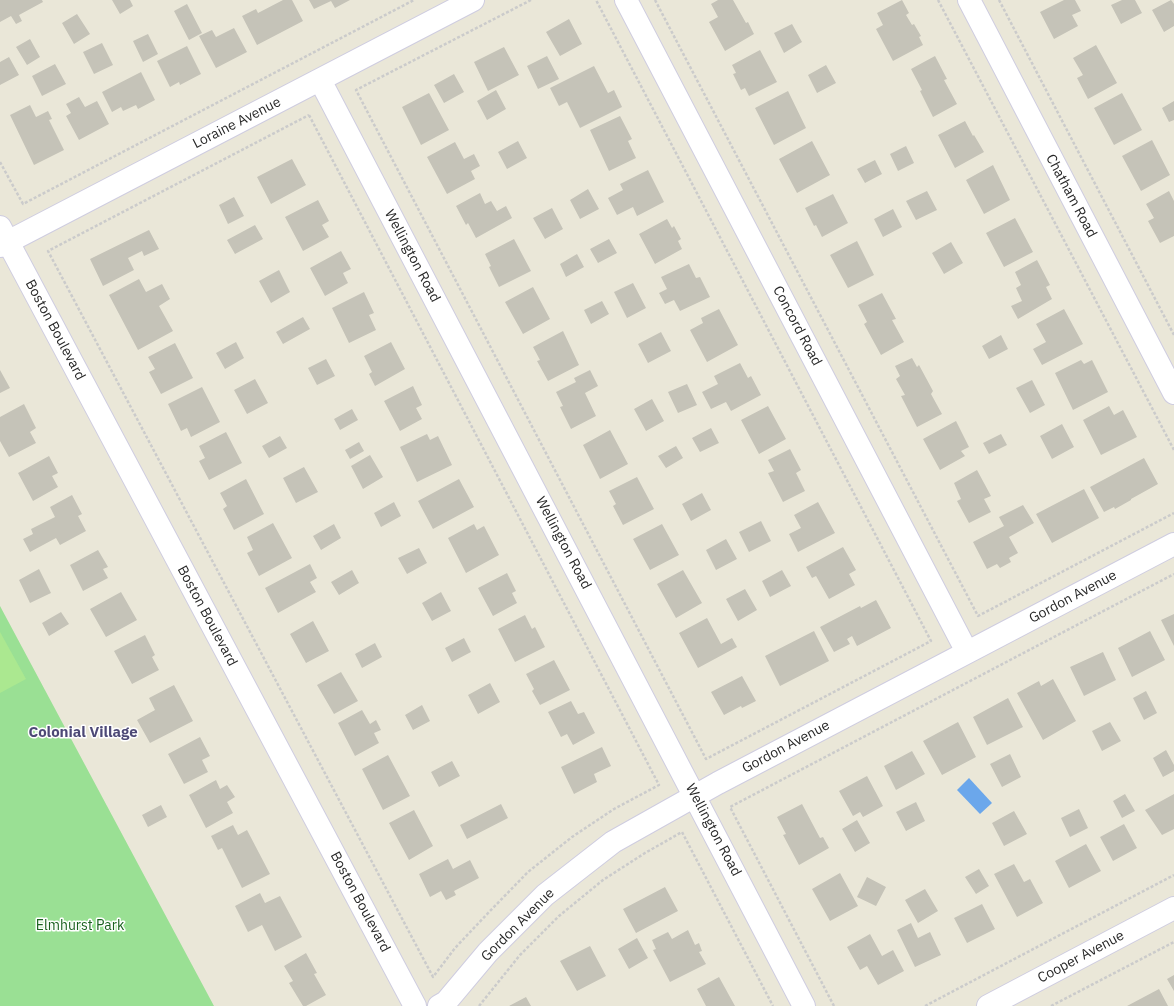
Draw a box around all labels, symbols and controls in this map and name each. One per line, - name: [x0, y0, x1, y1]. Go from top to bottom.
- street label: Loraine Avenue: [190, 94, 284, 152]
- street label: Chatham Road: [1042, 151, 1100, 241]
- street label: Wellington Road: [381, 207, 443, 305]
- street label: Boston Boulevard: [21, 277, 89, 383]
- street label: Concord Road: [769, 283, 825, 369]
- street label: Wellington Road: [532, 494, 594, 592]
- street label: Boston Boulevard: [173, 563, 241, 669]
- street label: Gordon Avenue: [1026, 567, 1120, 627]
- street label: Gordon Avenue: [739, 717, 833, 777]
- district label: Colonial Village: [28, 724, 138, 742]
- street label: Wellington Road: [682, 781, 744, 879]
- street label: Boston Boulevard: [326, 849, 394, 955]
- street label: Gordon Avenue: [478, 885, 558, 965]
- park label: Elmhurst Park: [36, 918, 124, 934]
- street label: Cooper Avenue: [1035, 927, 1127, 987]

